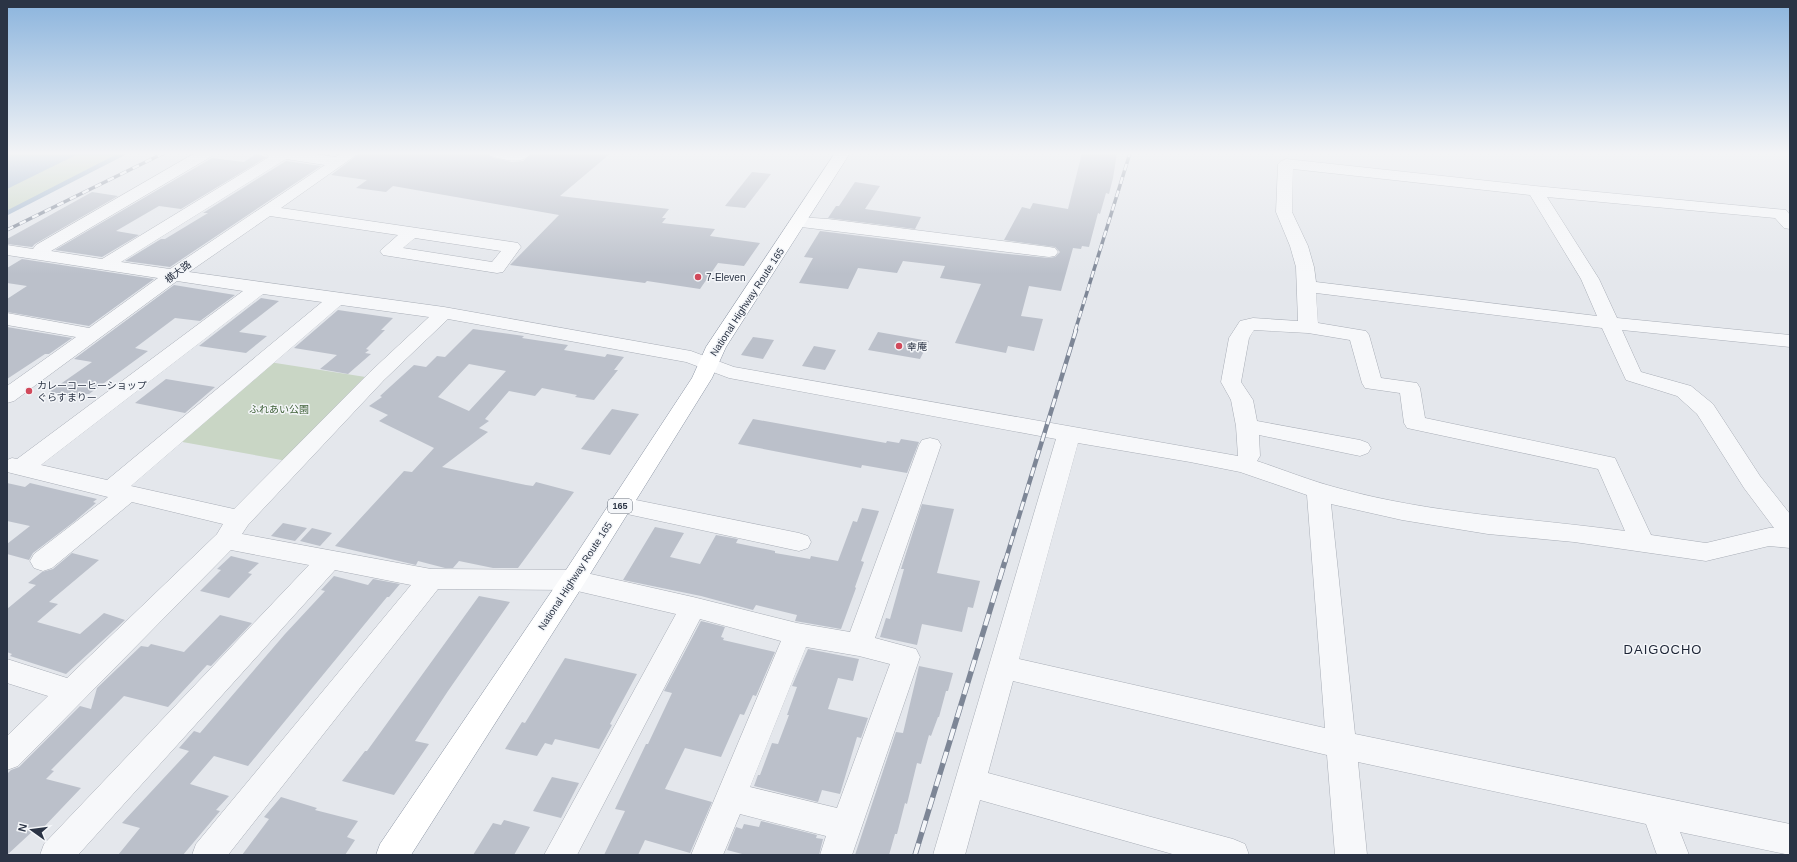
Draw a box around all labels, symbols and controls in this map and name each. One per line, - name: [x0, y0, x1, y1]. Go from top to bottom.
- street label: National Highway Route 165: [708, 245, 786, 358]
- street label: 横大路: [163, 259, 193, 285]
- marker: 7-Eleven: [693, 272, 703, 282]
- place label: 7-Eleven: [706, 272, 745, 283]
- marker: 幸庵: [894, 341, 904, 351]
- place label: 幸庵: [907, 341, 927, 352]
- place label: カレーコーヒーショップ ぐらすまりー: [37, 380, 147, 403]
- marker: カレーコーヒーショップ ぐらすまりー: [24, 386, 34, 396]
- park label: ふれあい公園: [249, 404, 309, 415]
- road number: 165: [608, 499, 632, 513]
- street label: National Highway Route 165: [536, 519, 614, 632]
- district label: DAIGOCHO: [1624, 642, 1702, 657]
- north arrow: [12, 810, 52, 850]
- text: N: [16, 822, 29, 833]

